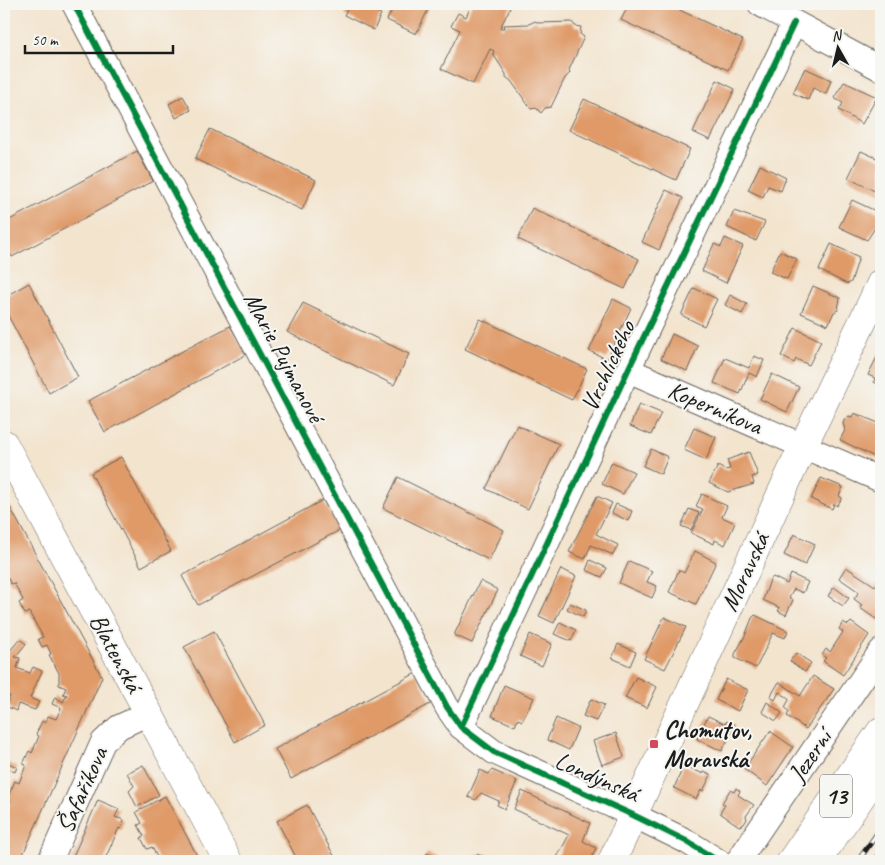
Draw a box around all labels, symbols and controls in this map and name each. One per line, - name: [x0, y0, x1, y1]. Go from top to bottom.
- scale bar: [25, 22, 172, 54]
- north arrow: [812, 22, 862, 72]
- text: N: [831, 26, 844, 45]
- text: 50 m: [32, 31, 59, 50]
- street label: Marie Pujmanové: [236, 286, 333, 431]
- street label: Vrchlického: [573, 315, 643, 416]
- street label: Koperníkova: [663, 374, 769, 443]
- street label: Moravská: [713, 526, 778, 616]
- street label: Blatenská: [82, 608, 151, 700]
- place label: Chomutov, Moravská: [664, 714, 752, 775]
- street label: Jezerní: [780, 719, 842, 789]
- marker: Chomutov, Moravská: [648, 738, 660, 750]
- street label: Šafaříkova: [49, 740, 116, 838]
- street label: Londýnská: [550, 744, 646, 811]
- road number: 13: [820, 774, 852, 818]

